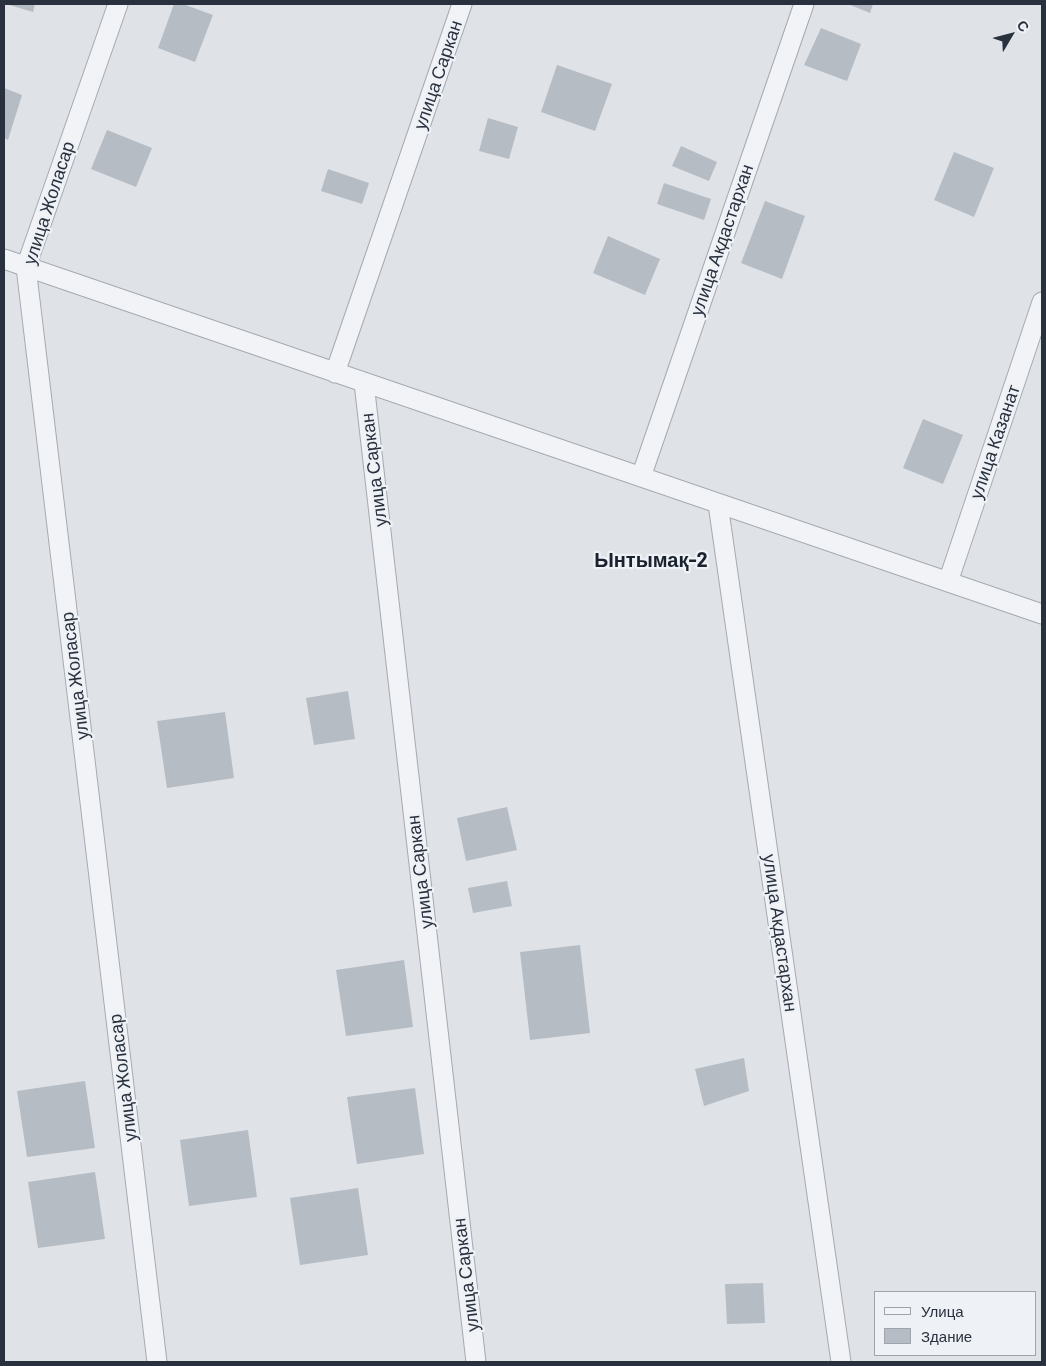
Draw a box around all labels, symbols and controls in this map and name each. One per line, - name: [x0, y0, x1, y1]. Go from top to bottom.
- north arrow: [986, 10, 1036, 60]
- street label: улица Саркан: [409, 17, 467, 133]
- text: С: [1014, 17, 1033, 35]
- street label: улица Жоласар: [19, 138, 79, 268]
- street label: улица Акдастархан: [686, 161, 758, 319]
- street label: улица Казанат: [965, 382, 1025, 502]
- street label: улица Саркан: [356, 412, 392, 528]
- district label: Ынтымақ-2: [594, 548, 708, 572]
- street label: улица Жоласар: [56, 611, 94, 741]
- street label: улица Саркан: [402, 814, 438, 930]
- street label: улица Акдастархан: [758, 853, 802, 1013]
- street label: улица Жоласар: [104, 1013, 142, 1143]
- street label: улица Саркан: [448, 1217, 484, 1333]
- legend: [874, 1291, 1036, 1356]
- text: Улица: [921, 1302, 964, 1320]
- text: Здание: [921, 1327, 972, 1345]

